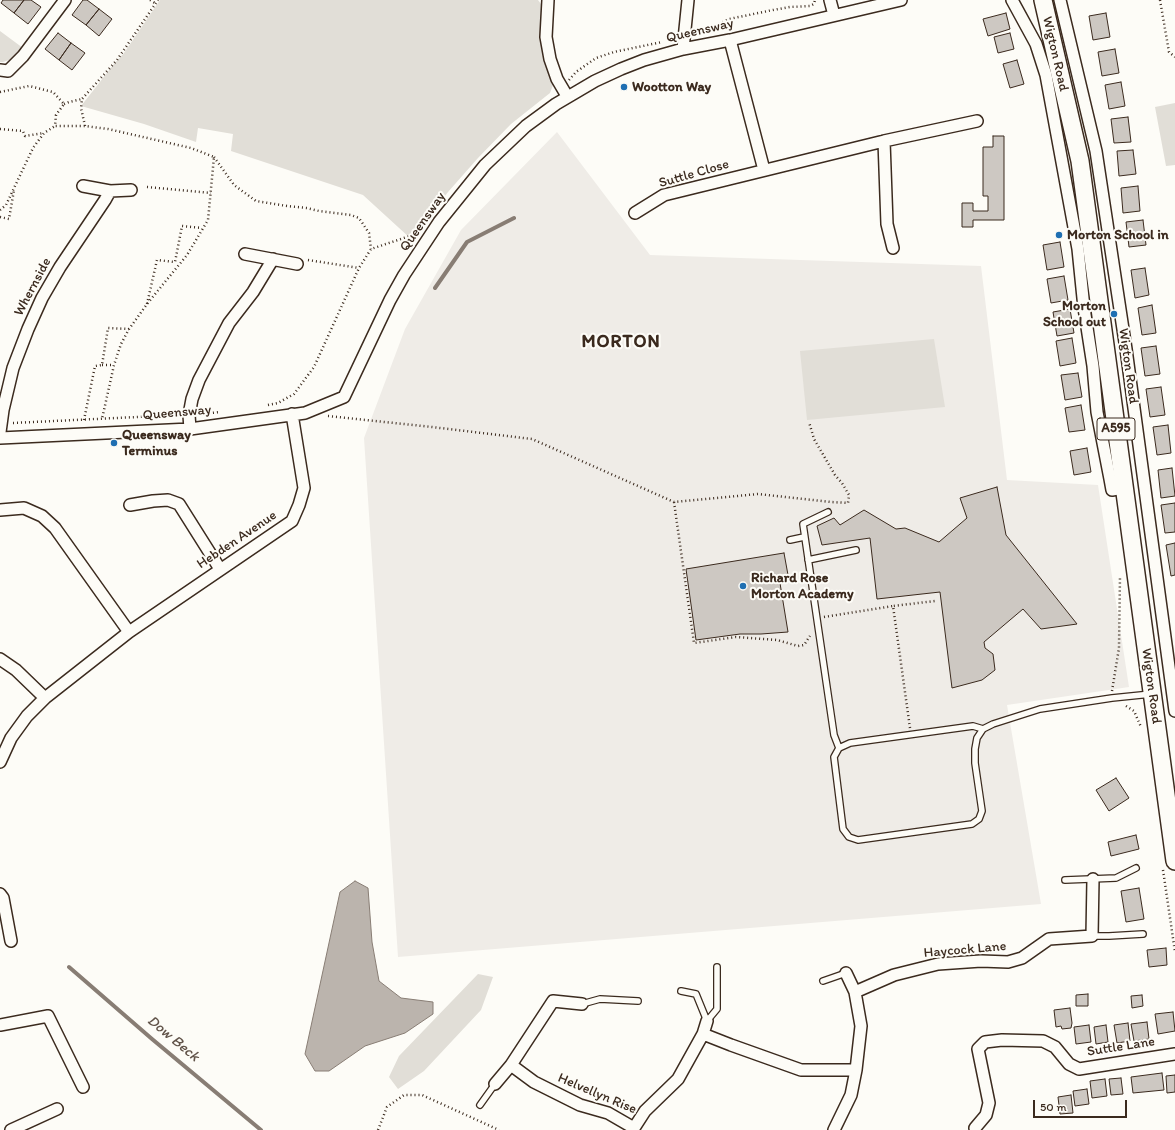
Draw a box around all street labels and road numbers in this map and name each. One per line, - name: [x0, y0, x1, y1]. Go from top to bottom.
- street label: Queensway: [665, 15, 735, 47]
- street label: Wigton Road: [1038, 15, 1072, 93]
- street label: Suttle Close: [657, 156, 731, 192]
- street label: Queensway: [396, 189, 450, 255]
- street label: Whernside: [11, 255, 55, 319]
- street label: Wigton Road: [1114, 327, 1142, 405]
- street label: Queensway: [142, 402, 212, 424]
- road number: A595: [1097, 418, 1135, 440]
- street label: Hebden Avenue: [194, 507, 280, 573]
- street label: Wigton Road: [1137, 647, 1165, 725]
- street label: Haycock Lane: [923, 938, 1007, 962]
- street label: Suttle Lane: [1086, 1033, 1156, 1061]
- street label: Helvellyn Rise: [555, 1070, 639, 1118]

